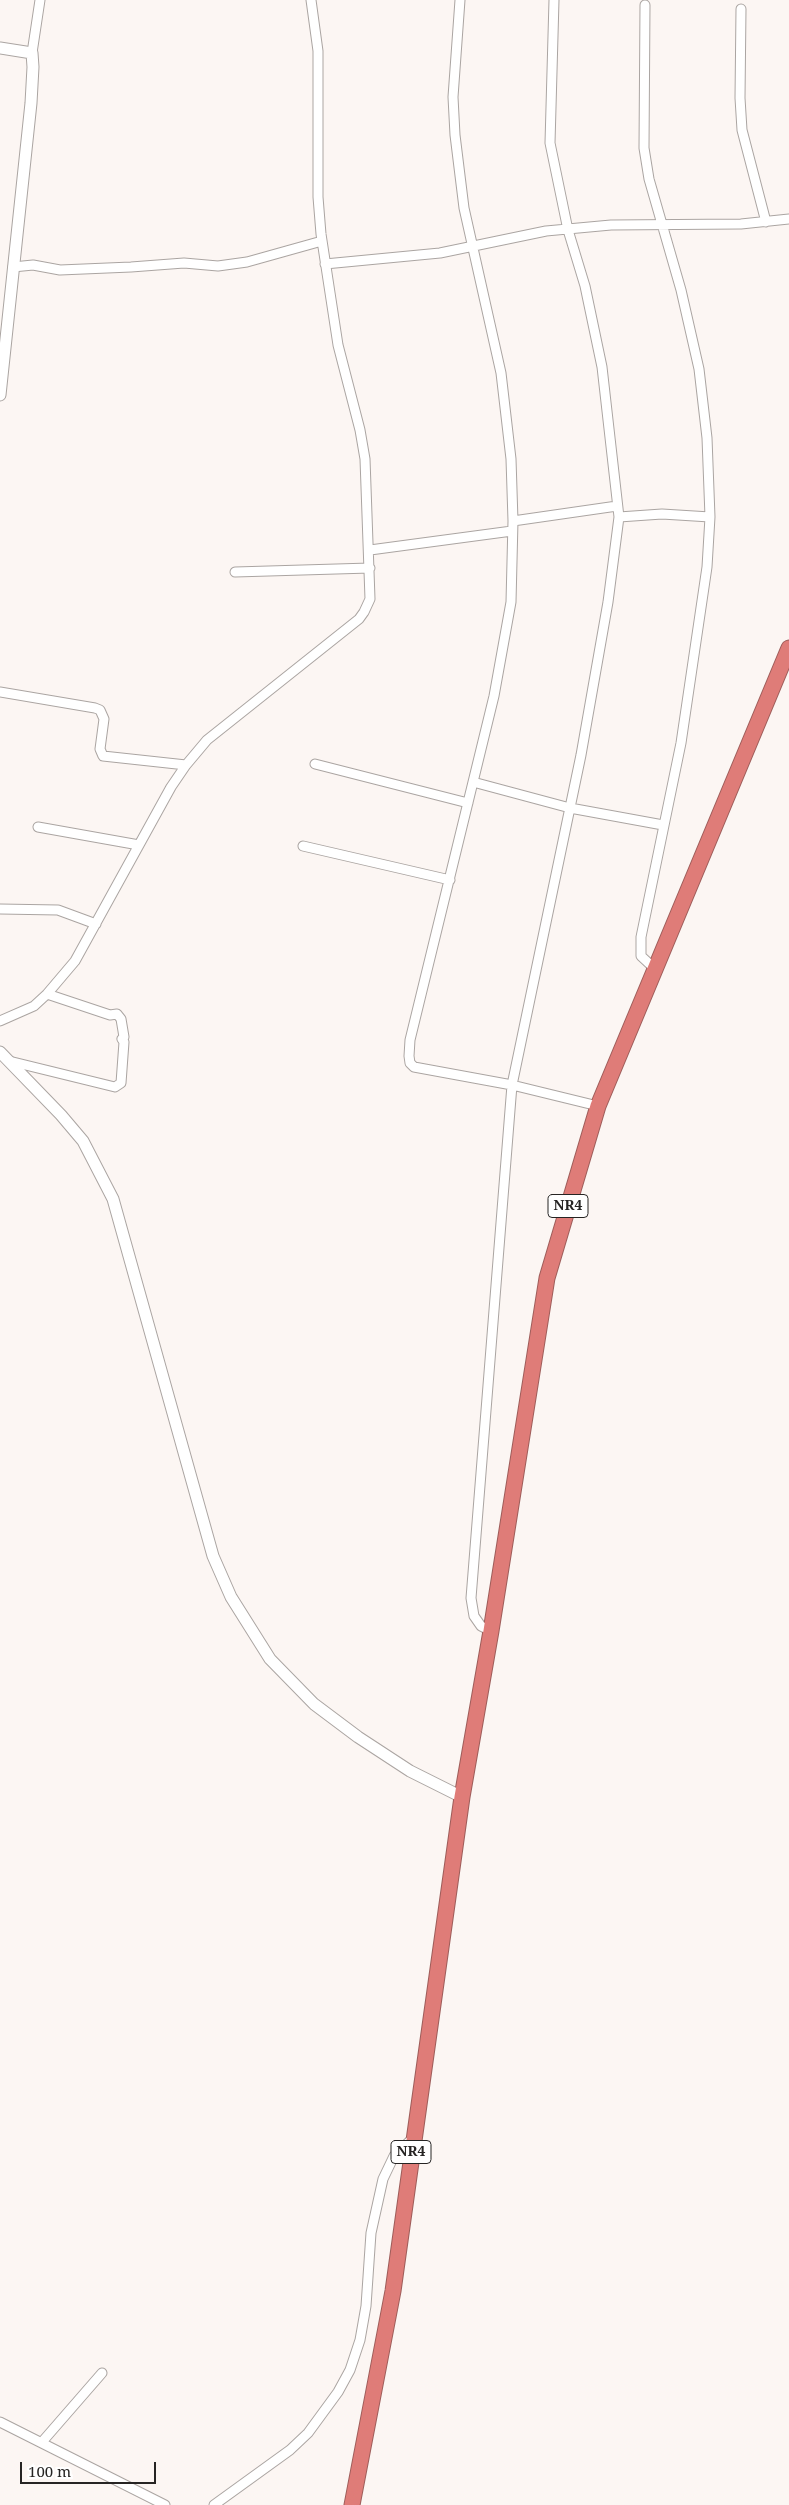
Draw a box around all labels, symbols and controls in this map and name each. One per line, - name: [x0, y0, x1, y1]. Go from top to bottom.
- road number: NR4: [548, 1194, 588, 1218]
- road number: NR4: [391, 2140, 431, 2164]
- scale bar: [22, 2452, 159, 2484]
- text: 100 m: [28, 2461, 71, 2481]

